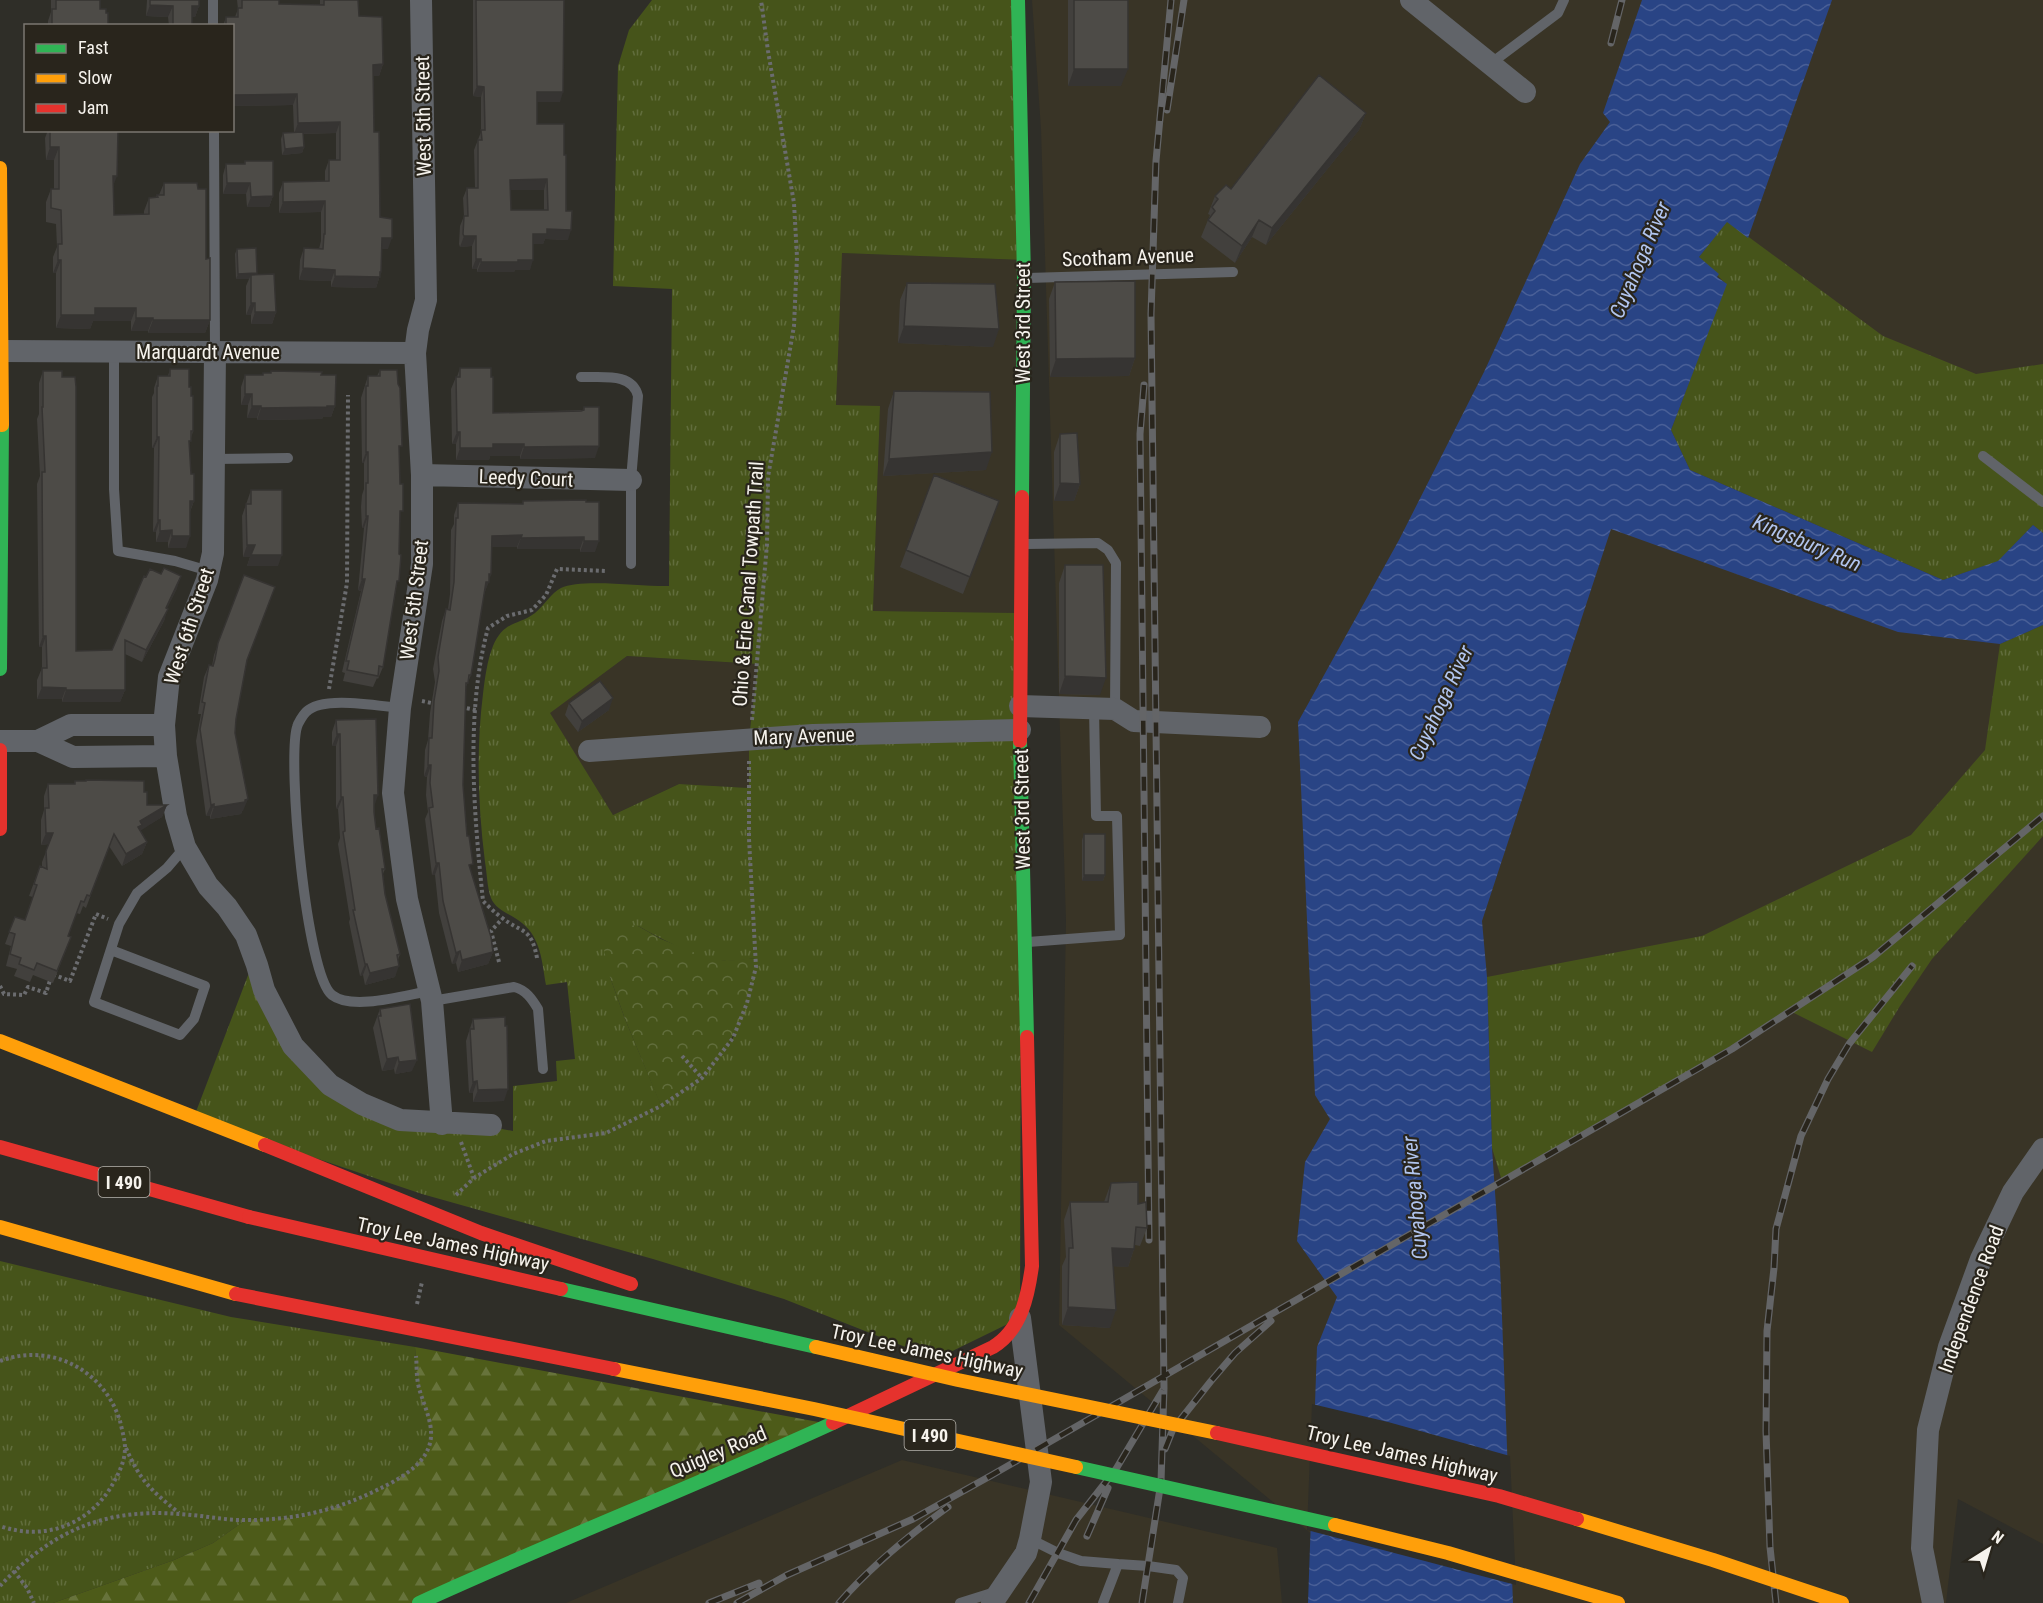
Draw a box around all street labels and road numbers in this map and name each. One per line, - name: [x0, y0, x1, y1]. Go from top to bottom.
- street label: West 5th Street: [410, 55, 436, 177]
- street label: Scotham Avenue: [1062, 243, 1194, 271]
- street label: West 3rd Street: [1011, 262, 1035, 384]
- street label: Marquardt Avenue: [136, 340, 280, 364]
- street label: Ohio & Erie Canal Towpath Trail: [727, 461, 769, 707]
- street label: Leedy Court: [478, 464, 574, 492]
- street label: West 5th Street: [395, 538, 433, 661]
- street label: West 6th Street: [159, 565, 219, 687]
- street label: Mary Avenue: [753, 722, 855, 750]
- street label: West 3rd Street: [1009, 748, 1035, 870]
- road number: I 490: [98, 1167, 150, 1197]
- street label: Troy Lee James Highway: [355, 1212, 551, 1276]
- street label: Independence Road: [1933, 1222, 2009, 1376]
- street label: Troy Lee James Highway: [829, 1319, 1025, 1383]
- road number: I 490: [904, 1420, 956, 1450]
- street label: Troy Lee James Highway: [1304, 1420, 1500, 1488]
- street label: Quigley Road: [666, 1421, 770, 1483]

